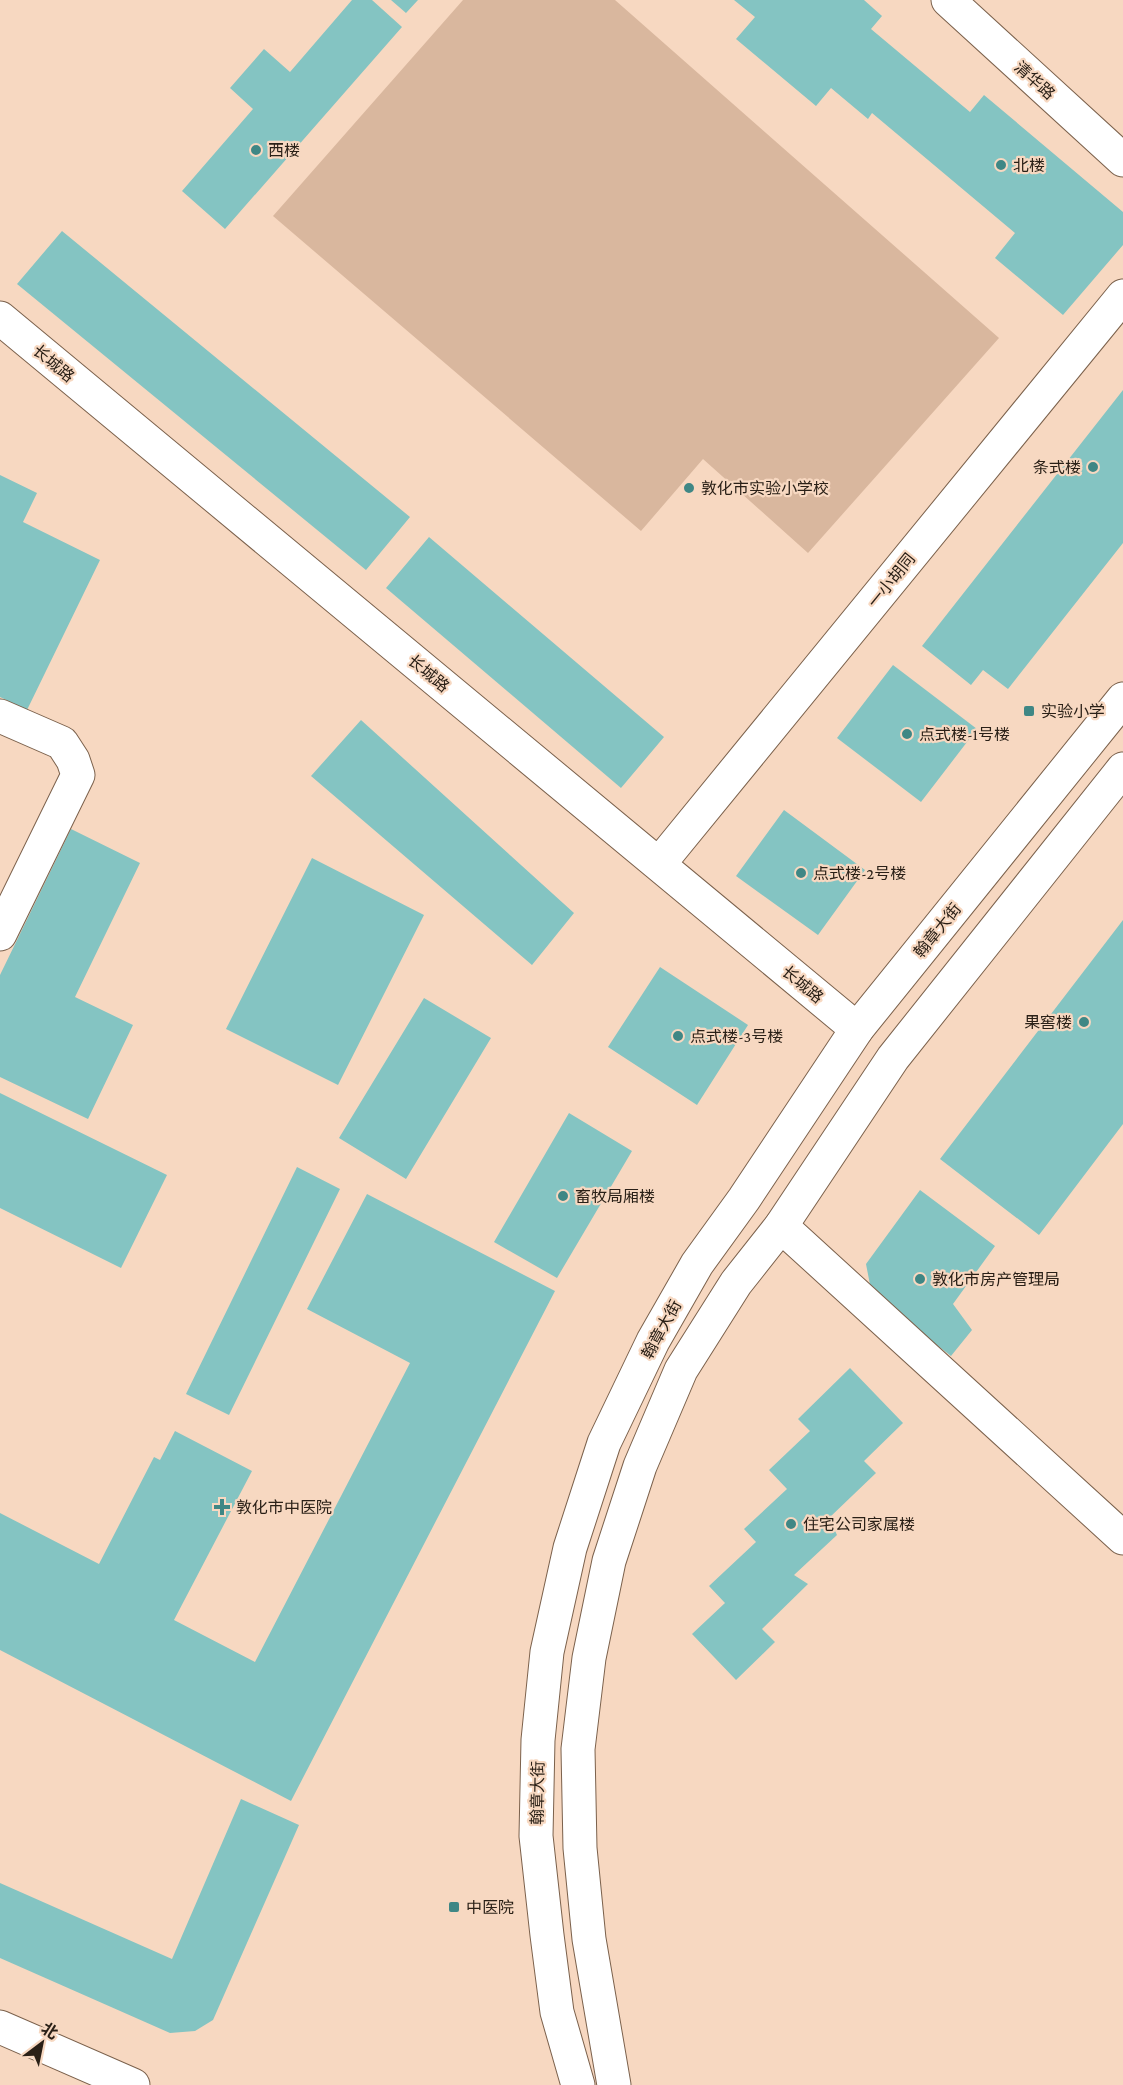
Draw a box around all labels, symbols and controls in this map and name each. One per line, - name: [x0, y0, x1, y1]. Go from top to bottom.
- street label: 清华路: [1011, 58, 1058, 103]
- place label: 西楼: [268, 142, 300, 159]
- marker: 西楼: [249, 143, 263, 157]
- place label: 北楼: [1013, 157, 1045, 174]
- marker: 北楼: [994, 158, 1008, 172]
- street label: 长城路: [30, 341, 78, 385]
- place label: 条式楼: [1033, 459, 1081, 476]
- marker: 条式楼: [1086, 460, 1100, 474]
- place label: 敦化市实验小学校: [701, 480, 829, 497]
- marker: 敦化市实验小学校: [682, 481, 696, 495]
- street label: 一小胡同: [865, 550, 918, 611]
- street label: 长城路: [405, 651, 453, 695]
- place label: 实验小学: [1041, 703, 1105, 720]
- marker: 实验小学: [1022, 704, 1036, 718]
- place label: 点式楼-1号楼: [919, 726, 1010, 743]
- marker: 点式楼-1号楼: [900, 727, 914, 741]
- place label: 点式楼-2号楼: [813, 865, 906, 882]
- marker: 点式楼-2号楼: [794, 866, 808, 880]
- street label: 翰章大街: [911, 900, 964, 961]
- street label: 长城路: [779, 962, 827, 1006]
- place label: 果窖楼: [1024, 1014, 1072, 1031]
- marker: 果窖楼: [1077, 1015, 1091, 1029]
- place label: 点式楼-3号楼: [690, 1028, 783, 1045]
- marker: 点式楼-3号楼: [671, 1029, 685, 1043]
- place label: 畜牧局厢楼: [575, 1188, 655, 1205]
- marker: 畜牧局厢楼: [556, 1189, 570, 1203]
- place label: 敦化市房产管理局: [932, 1271, 1060, 1288]
- marker: 敦化市房产管理局: [913, 1272, 927, 1286]
- street label: 翰章大街: [638, 1297, 684, 1361]
- marker: 敦化市中医院: [213, 1498, 231, 1516]
- place label: 敦化市中医院: [236, 1499, 332, 1516]
- place label: 住宅公司家属楼: [803, 1516, 915, 1533]
- marker: 住宅公司家属楼: [784, 1517, 798, 1531]
- street label: 翰章大街: [528, 1761, 547, 1825]
- place label: 中医院: [466, 1899, 514, 1916]
- marker: 中医院: [447, 1900, 461, 1914]
- north arrow: [12, 2013, 72, 2073]
- text: 北: [38, 2019, 61, 2042]

